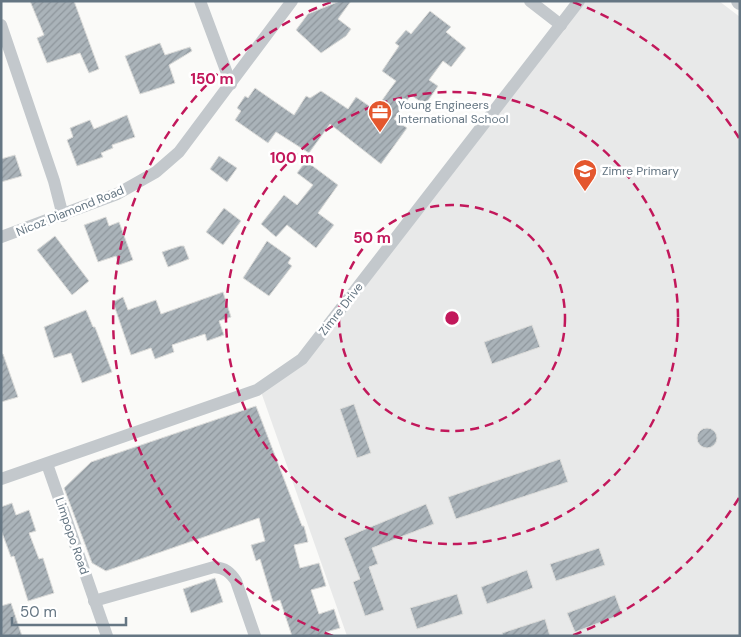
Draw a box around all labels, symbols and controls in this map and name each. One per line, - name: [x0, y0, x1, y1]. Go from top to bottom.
- text: 150 m: [191, 69, 234, 89]
- place label: Young Engineers International School: [398, 97, 508, 127]
- office icon: Young Engineers International School: [367, 99, 393, 133]
- text: 100 m: [270, 148, 314, 168]
- school or university icon: Zimre Primary: [572, 158, 598, 192]
- place label: Zimre Primary: [602, 163, 679, 179]
- street label: Nicoz Diamond Road: [14, 182, 126, 240]
- text: 50 m: [353, 228, 391, 248]
- street label: Zimre Drive: [315, 279, 367, 339]
- centre of rings: [443, 309, 461, 327]
- street label: Limpopo Road: [51, 495, 93, 577]
- scale bar: [12, 594, 126, 626]
- text: 50 m: [20, 602, 57, 622]

